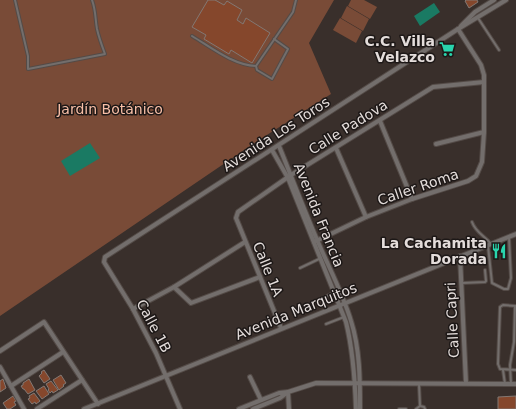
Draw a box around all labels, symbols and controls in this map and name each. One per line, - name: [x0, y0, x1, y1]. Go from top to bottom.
- place label: C.C. Villa Velazco: [365, 33, 435, 65]
- supermarket icon: C.C. Villa Velazco: [438, 40, 456, 58]
- street label: Avenida Los Toros: [220, 93, 332, 175]
- street label: Calle Padova: [306, 96, 390, 158]
- park label: Jardín Botánico: [56, 101, 163, 117]
- street label: Avenida Francia: [291, 161, 347, 269]
- street label: Caller Roma: [375, 166, 461, 208]
- place label: La Cachamita Dorada: [381, 235, 487, 267]
- street label: Calle 1A: [250, 239, 286, 299]
- restaurant icon: La Cachamita Dorada: [490, 242, 508, 260]
- street label: Avenida Marquitos: [233, 279, 359, 343]
- street label: Calle Capri: [442, 282, 462, 358]
- street label: Calle 1B: [133, 297, 175, 355]

